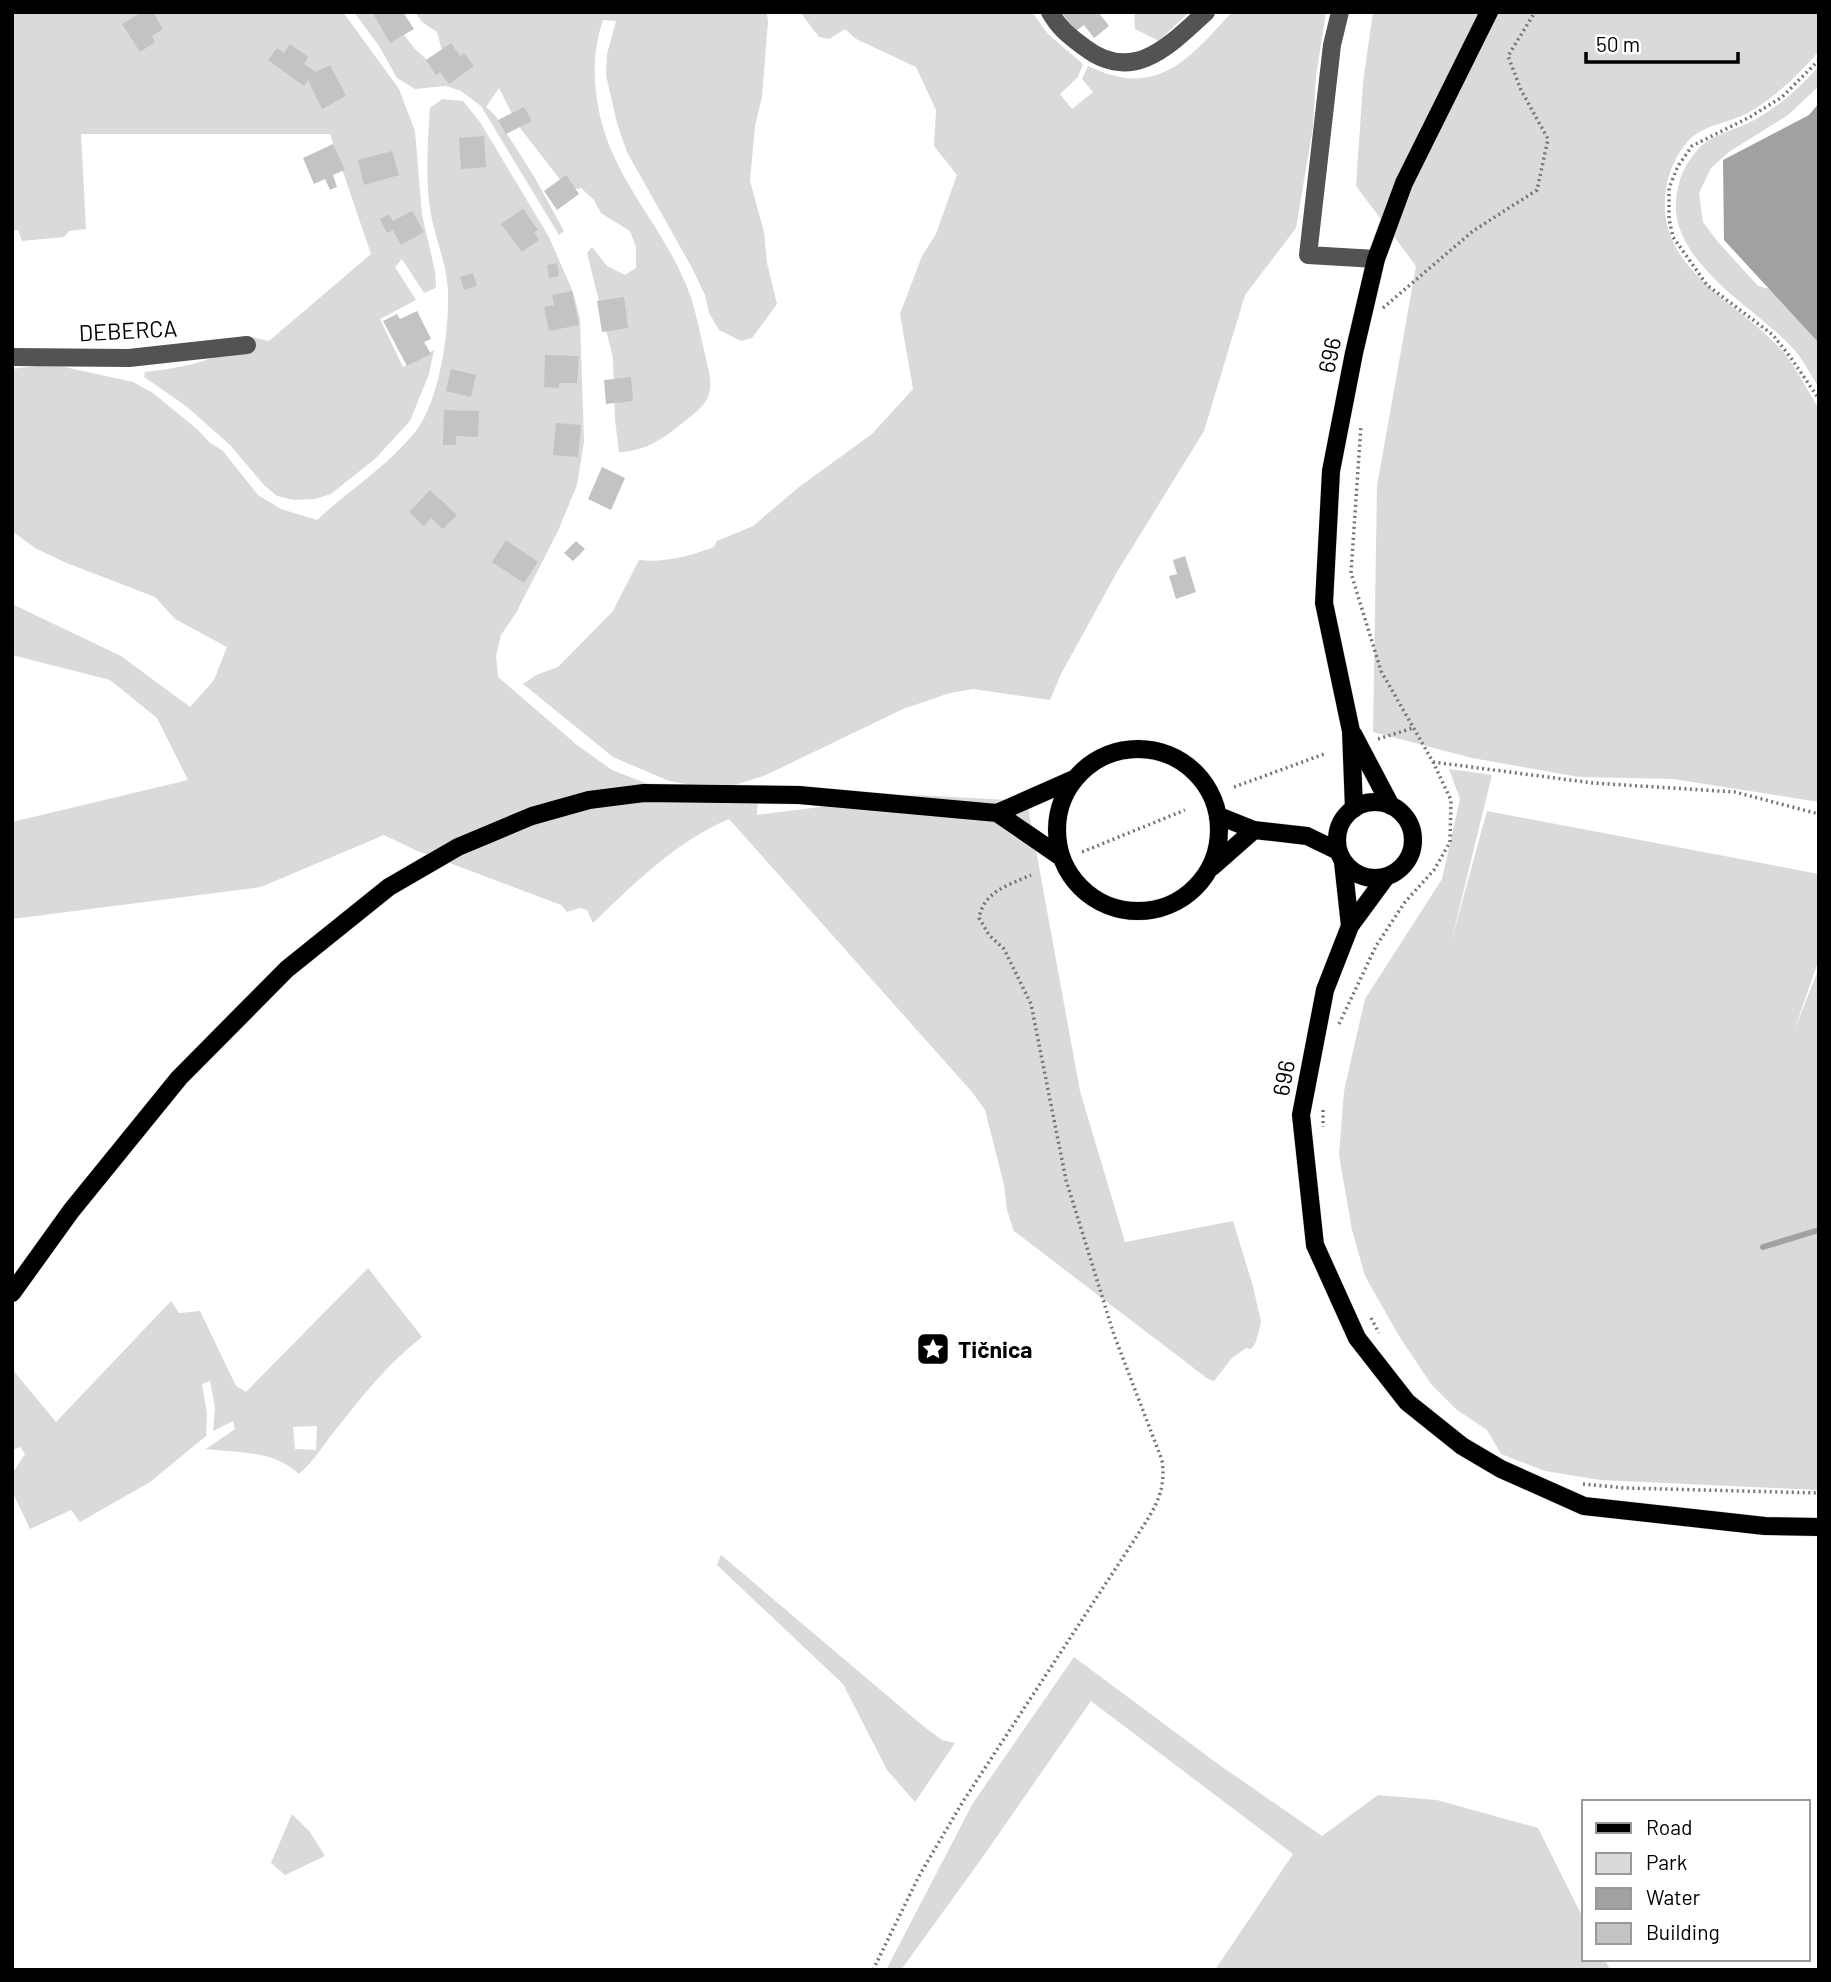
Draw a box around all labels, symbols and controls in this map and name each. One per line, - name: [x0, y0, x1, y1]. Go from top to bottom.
- scale bar: [1586, 21, 1738, 65]
- text: 50 m: [1596, 31, 1640, 56]
- street label: DEBERCA: [78, 313, 178, 347]
- street label: 696: [1312, 335, 1346, 375]
- street label: 696: [1266, 1058, 1300, 1098]
- place icon: Tičnica: [914, 1330, 952, 1368]
- place label: Tičnica: [958, 1335, 1032, 1363]
- legend: [1582, 1800, 1810, 1961]
- text: Road: [1646, 1814, 1692, 1839]
- text: Park: [1646, 1849, 1687, 1874]
- text: Water: [1646, 1884, 1701, 1909]
- text: Building: [1646, 1919, 1720, 1944]

